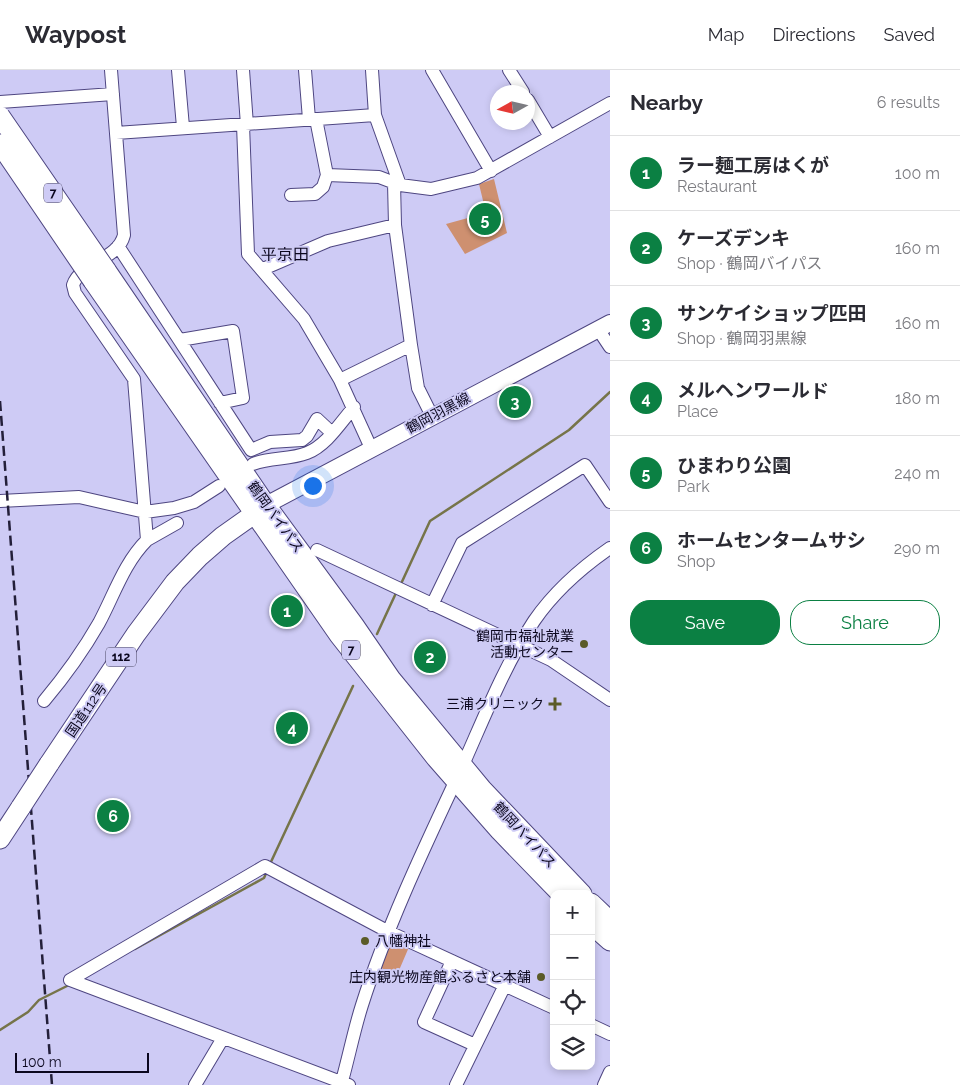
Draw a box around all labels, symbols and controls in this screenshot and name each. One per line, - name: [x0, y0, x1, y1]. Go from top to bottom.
- text: Waypost: [25, 20, 126, 49]
- text: Map: [708, 24, 744, 45]
- text: Directions: [772, 24, 856, 45]
- text: Saved: [884, 24, 935, 45]
- north arrow: [490, 85, 535, 130]
- text: Nearby: [630, 90, 703, 115]
- text: 6 results: [877, 93, 940, 112]
- text: ラー麺工房はくが: [677, 154, 829, 176]
- text: 1: [642, 164, 650, 183]
- text: 100 m: [895, 164, 940, 183]
- text: Restaurant: [677, 177, 757, 196]
- road number: 7: [44, 184, 62, 202]
- pin: 5: [469, 200, 501, 238]
- text: ケーズデンキ: [677, 227, 790, 249]
- text: 2: [641, 239, 651, 258]
- text: 160 m: [895, 239, 940, 258]
- district label: 平京田: [261, 245, 309, 264]
- text: Shop · 鶴岡バイパス: [677, 254, 822, 273]
- text: サンケイショップ匹田: [677, 302, 867, 324]
- text: 3: [642, 314, 650, 333]
- text: 160 m: [895, 314, 940, 333]
- text: Shop · 鶴岡羽黒線: [677, 329, 807, 348]
- text: メルヘンワールド: [677, 379, 829, 401]
- pin: 3: [499, 383, 531, 421]
- text: 4: [641, 389, 651, 408]
- text: 180 m: [895, 389, 940, 408]
- street label: 鶴岡羽黒線: [403, 390, 473, 436]
- text: Place: [677, 402, 718, 421]
- text: ひまわり公園: [677, 454, 791, 476]
- text: 5: [642, 464, 650, 483]
- text: 240 m: [894, 464, 940, 483]
- your location: [300, 473, 326, 499]
- text: Park: [677, 477, 710, 496]
- street label: 鶴岡バイパス: [245, 478, 307, 556]
- text: ホームセンタームサシ: [677, 529, 866, 551]
- text: 6: [641, 539, 651, 558]
- text: 290 m: [894, 539, 940, 558]
- text: Shop: [677, 552, 715, 571]
- pin: 1: [271, 592, 303, 630]
- button: Save: [630, 600, 780, 645]
- button: Share: [790, 600, 940, 645]
- place label: 鶴岡市福祉就業 活動センター: [476, 628, 574, 660]
- pin: 2: [414, 638, 446, 676]
- marker: 鶴岡市福祉就業 活動センター: [578, 638, 590, 650]
- road number: 7: [342, 640, 360, 660]
- road number: 112: [106, 648, 136, 666]
- street label: 国道112号: [62, 680, 110, 740]
- place label: 三浦クリニック: [446, 696, 544, 712]
- marker: 三浦クリニック: [548, 697, 562, 711]
- pin: 4: [276, 709, 308, 747]
- pin: 6: [97, 797, 129, 835]
- street label: 鶴岡バイパス: [491, 799, 559, 871]
- map controls: [550, 890, 595, 1070]
- button: +: [550, 890, 595, 935]
- place label: 八幡神社: [375, 933, 431, 949]
- marker: 八幡神社: [359, 935, 371, 947]
- button: −: [550, 935, 595, 980]
- place label: 庄内観光物産館ふるさと本舗: [349, 969, 531, 985]
- marker: 庄内観光物産館ふるさと本舗: [535, 971, 547, 983]
- button: locate: [550, 980, 595, 1025]
- button: layers: [550, 1025, 595, 1070]
- scale bar: [15, 1050, 149, 1073]
- text: 100 m: [22, 1054, 62, 1070]

